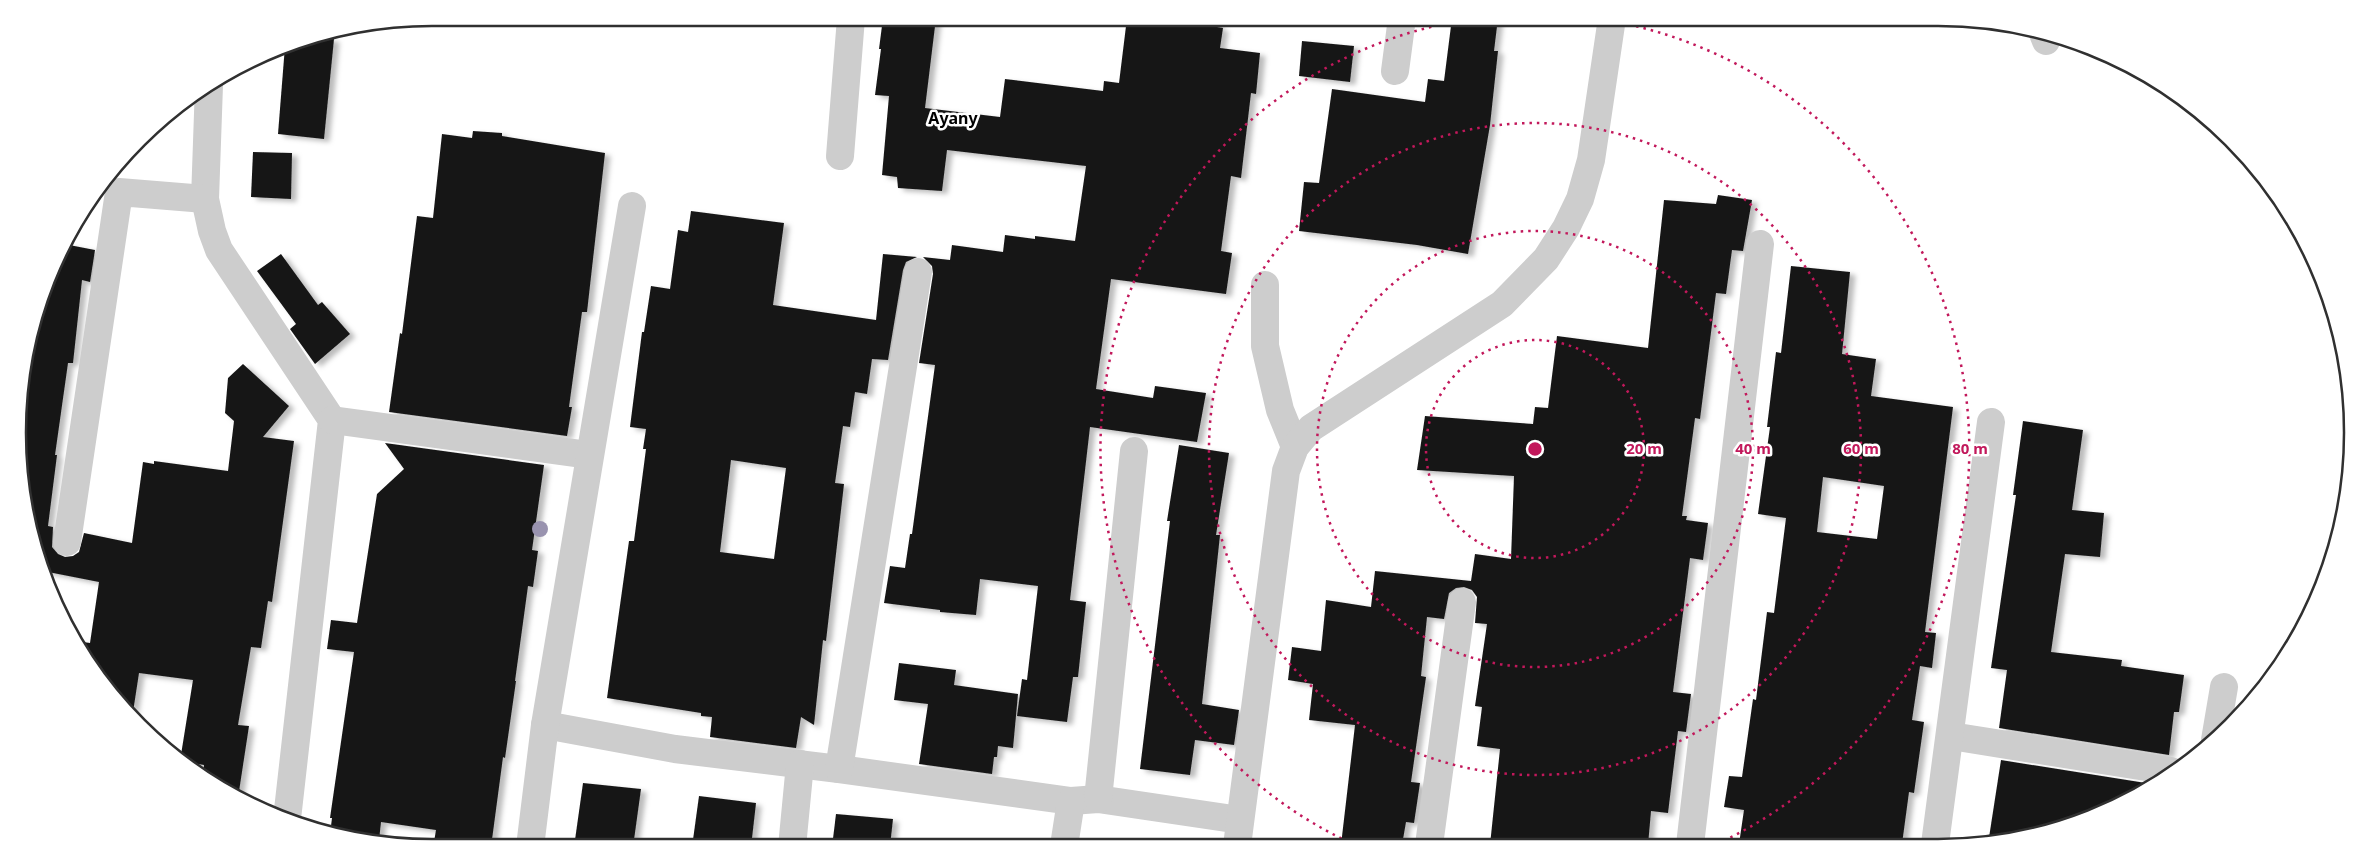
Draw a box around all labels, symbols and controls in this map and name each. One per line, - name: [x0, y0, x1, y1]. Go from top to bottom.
- district label: Ayany: [928, 107, 979, 129]
- text: 20 m: [1626, 438, 1662, 458]
- text: 40 m: [1735, 438, 1771, 458]
- text: 60 m: [1843, 438, 1879, 458]
- text: 80 m: [1952, 438, 1988, 458]
- centre of rings: [1526, 440, 1544, 458]

